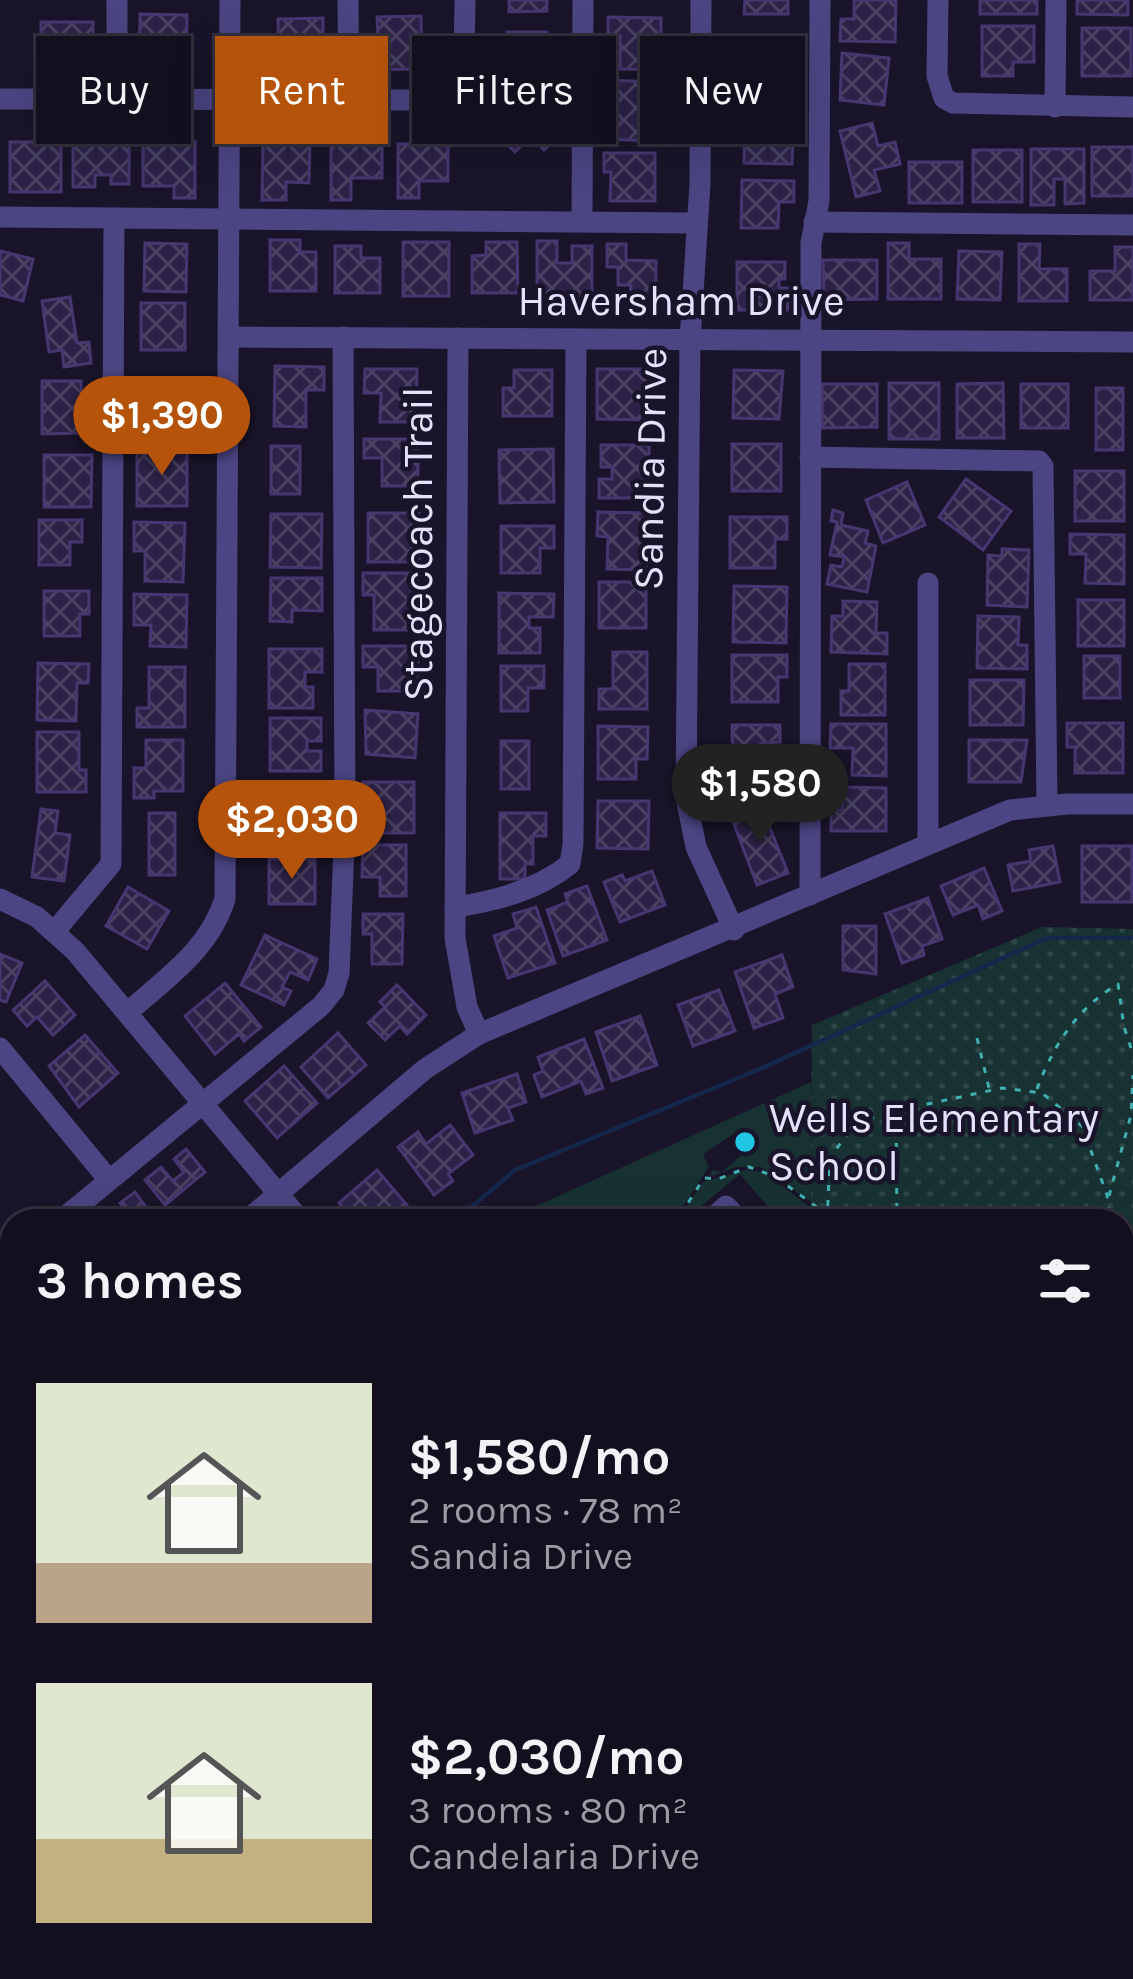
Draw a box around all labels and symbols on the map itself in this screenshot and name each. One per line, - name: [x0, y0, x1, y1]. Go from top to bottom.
- street label: Haversham Drive: [518, 276, 844, 326]
- street label: Sandia Drive: [623, 347, 677, 591]
- pin: $1,390: [64, 376, 260, 478]
- street label: Stagecoach Trail: [393, 387, 443, 701]
- pin: $1,580: [662, 744, 858, 846]
- pin: $2,030: [194, 780, 390, 882]
- place label: Wells Elementary School: [769, 1093, 1099, 1191]
- marker: Wells Elementary School: [732, 1129, 758, 1155]

